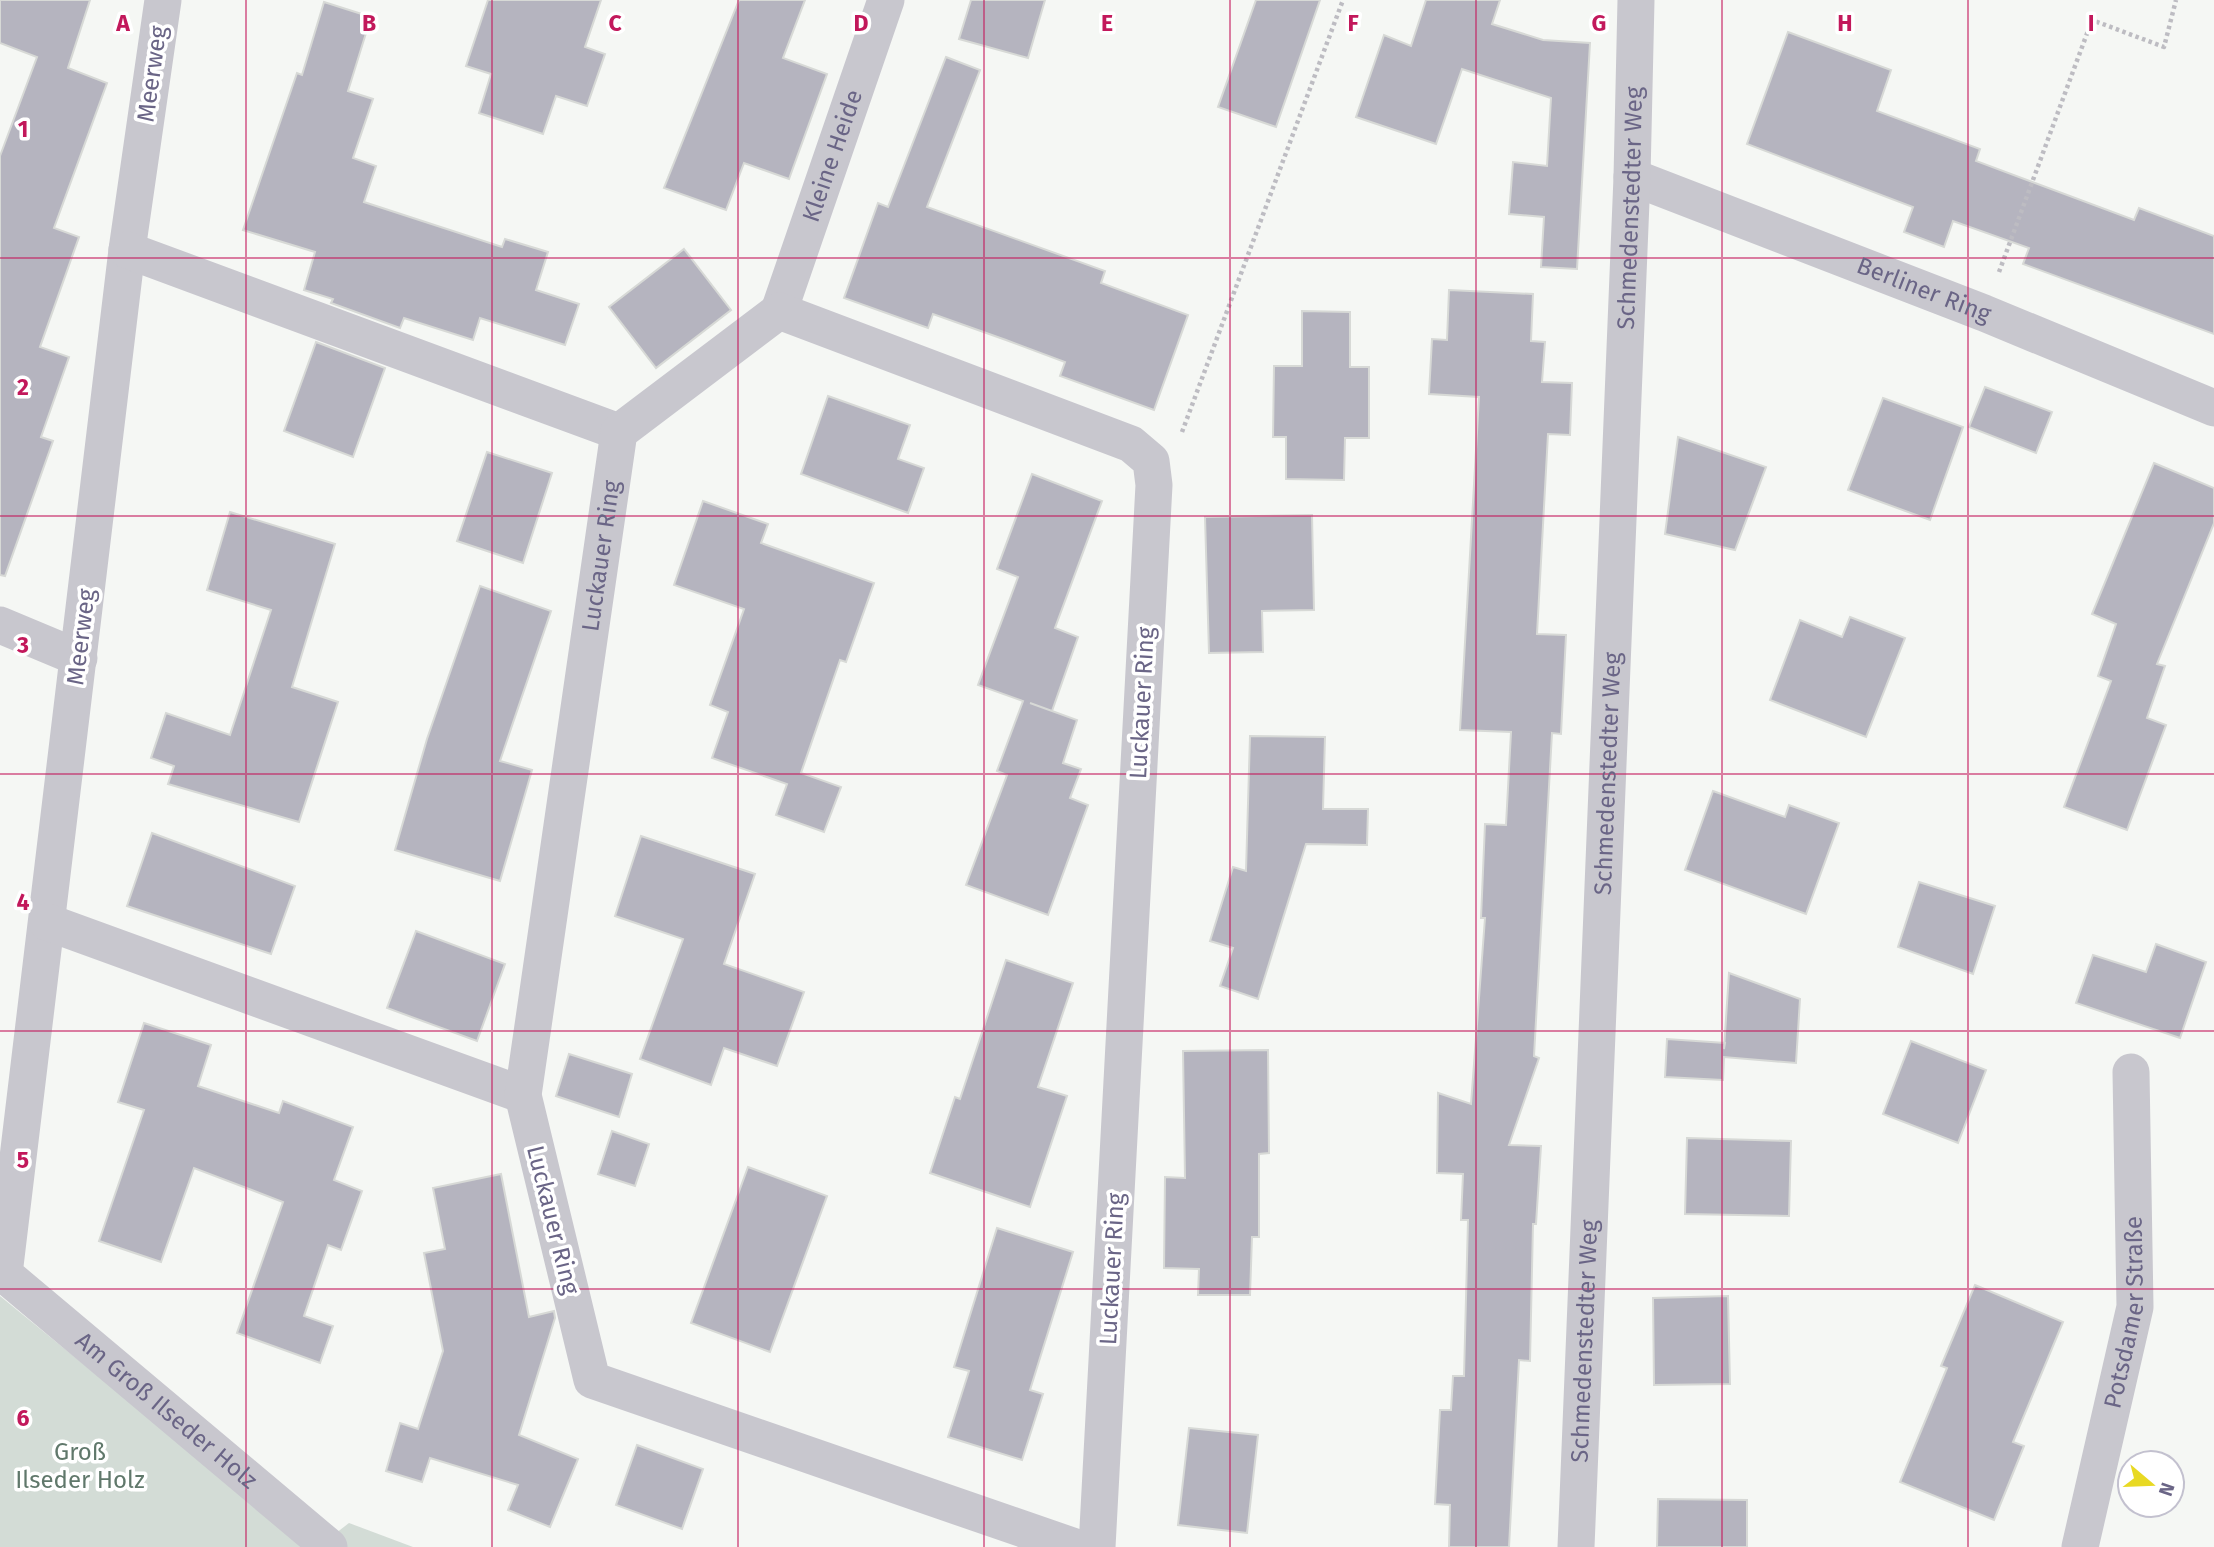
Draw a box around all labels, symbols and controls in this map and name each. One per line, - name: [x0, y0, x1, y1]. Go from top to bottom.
- text: A: [115, 9, 130, 37]
- text: B: [362, 9, 376, 37]
- text: C: [608, 9, 622, 37]
- text: D: [854, 9, 869, 37]
- text: E: [1101, 9, 1113, 37]
- text: F: [1347, 9, 1359, 37]
- text: G: [1592, 9, 1606, 37]
- text: H: [1837, 9, 1853, 37]
- text: I: [2088, 9, 2094, 37]
- street label: Meerweg: [131, 24, 173, 124]
- street label: Kleine Heide: [797, 86, 868, 226]
- street label: Schmedenstedter Weg: [1612, 86, 1648, 330]
- text: 1: [18, 115, 28, 143]
- street label: Berliner Ring: [1853, 251, 1996, 329]
- text: 2: [17, 373, 29, 401]
- street label: Luckauer Ring: [576, 478, 626, 633]
- street label: Meerweg: [61, 587, 101, 687]
- street label: Luckauer Ring: [1124, 626, 1160, 780]
- text: 3: [16, 631, 29, 659]
- street label: Schmedenstedter Weg: [1589, 651, 1627, 896]
- text: 4: [17, 888, 30, 916]
- street label: Luckauer Ring: [521, 1143, 585, 1298]
- text: 5: [17, 1146, 29, 1174]
- street label: Luckauer Ring: [1094, 1192, 1130, 1346]
- street label: Potsdamer Straße: [2098, 1216, 2150, 1411]
- street label: Schmedenstedter Weg: [1565, 1219, 1603, 1463]
- street label: Am Groß Ilseder Holz: [70, 1327, 264, 1495]
- text: 6: [17, 1404, 30, 1432]
- park label: Groß Ilseder Holz: [15, 1438, 145, 1494]
- north arrow: [2116, 1449, 2186, 1519]
- text: N: [2154, 1480, 2180, 1499]

